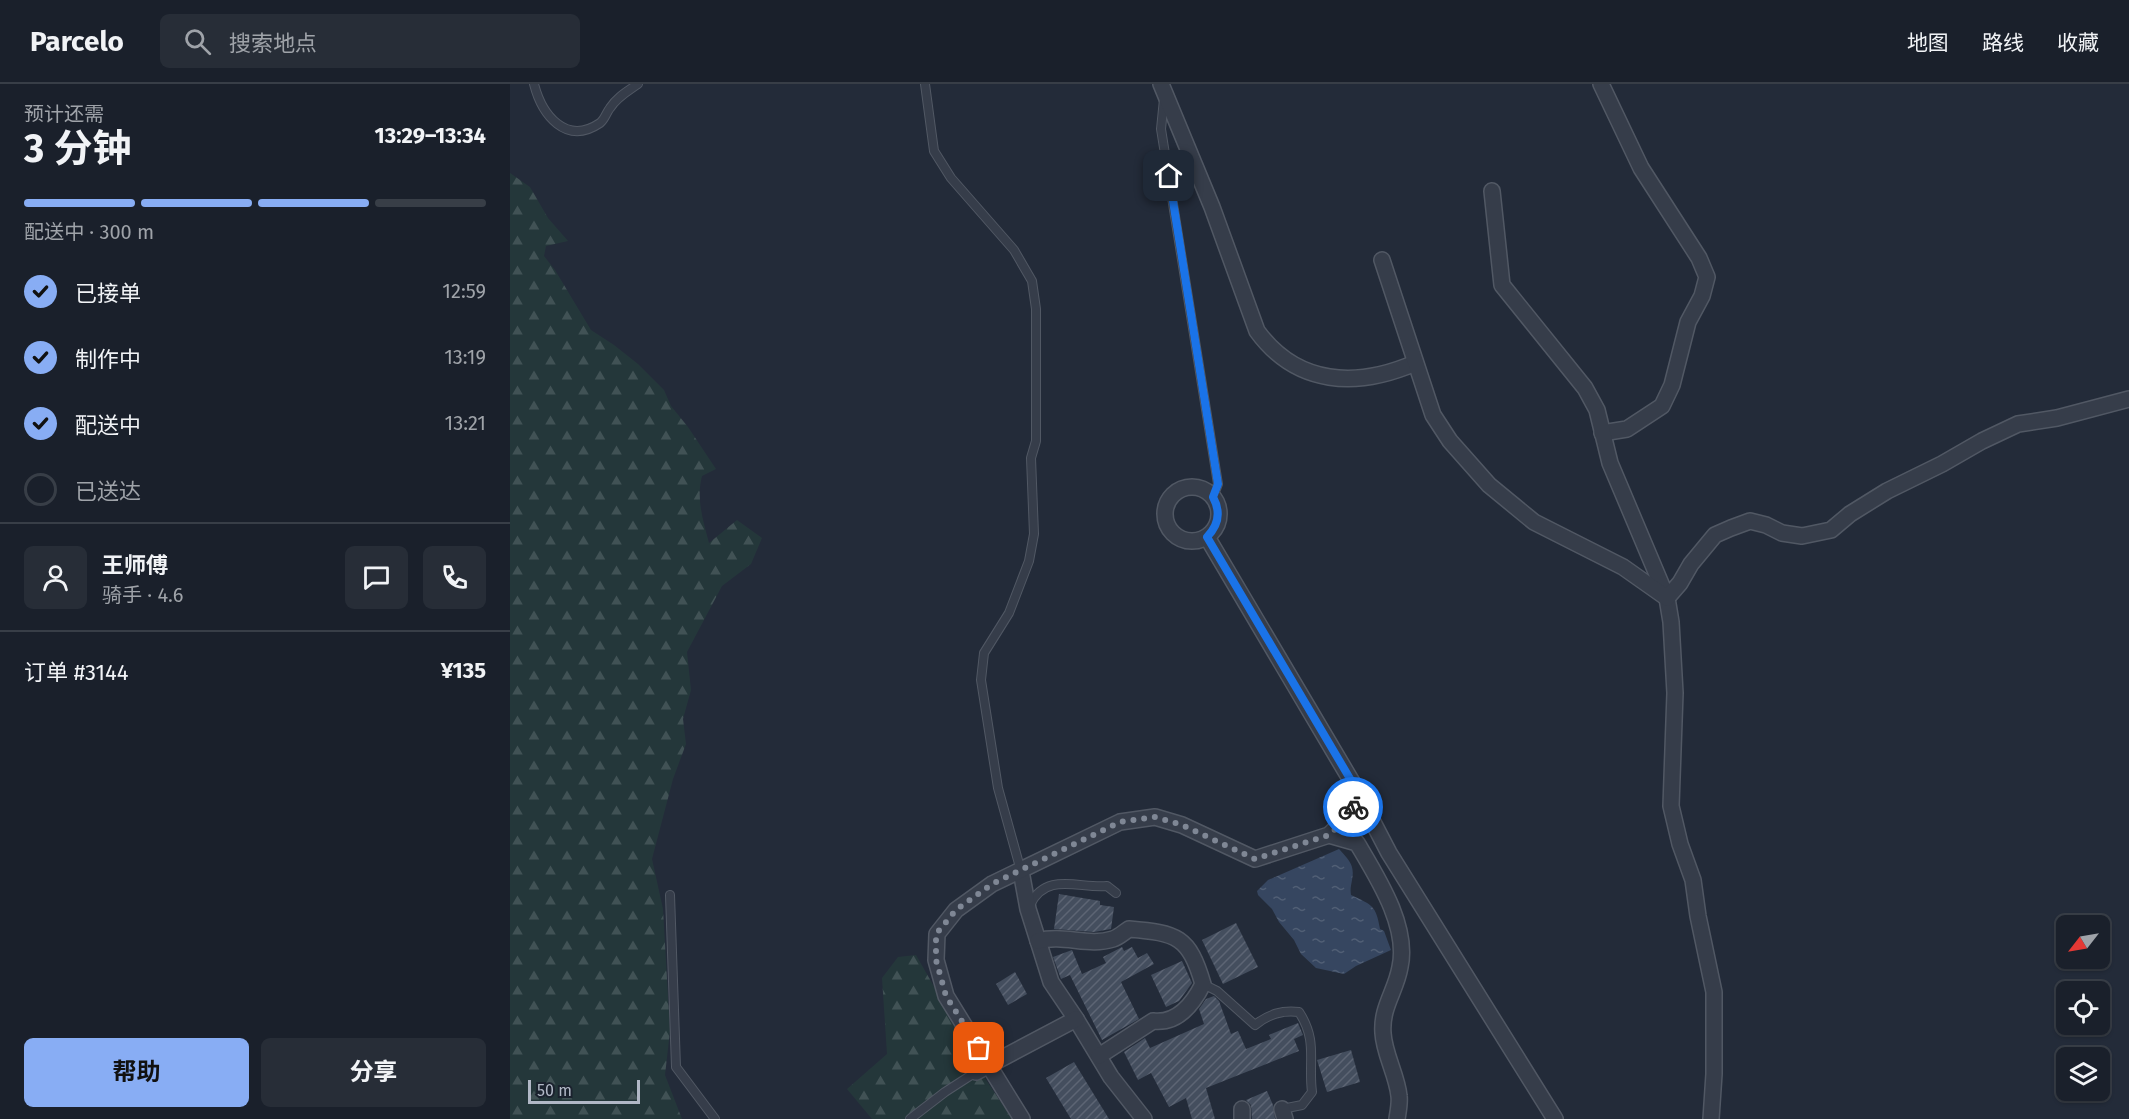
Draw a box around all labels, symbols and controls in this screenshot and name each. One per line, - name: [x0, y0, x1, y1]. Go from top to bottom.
- search box: [160, 14, 580, 68]
- text: Parcelo: [30, 25, 124, 58]
- icon: search: [181, 25, 214, 58]
- text: 搜索地点: [229, 30, 317, 57]
- text: 地图: [1907, 30, 1949, 56]
- text: 路线: [1982, 30, 2024, 56]
- text: 收藏: [2057, 30, 2099, 56]
- text: 预计还需: [24, 102, 104, 126]
- text: 13:29–13:34: [375, 122, 486, 149]
- text: 3 分钟: [24, 126, 132, 172]
- pin: [1143, 150, 1194, 201]
- icon: home: [1152, 159, 1185, 192]
- text: 配送中 · 300 m: [24, 220, 154, 244]
- icon: check: [24, 275, 57, 308]
- text: 12:59: [442, 279, 486, 303]
- text: 已接单: [75, 280, 141, 307]
- icon: check: [24, 341, 57, 374]
- text: 13:19: [444, 345, 486, 369]
- text: 制作中: [75, 346, 141, 373]
- icon: check: [24, 407, 57, 440]
- text: 13:21: [445, 411, 486, 435]
- text: 配送中: [75, 412, 141, 439]
- text: 已送达: [75, 478, 141, 505]
- button: person: [24, 546, 87, 609]
- button: chat: [345, 546, 408, 609]
- button: phone: [423, 546, 486, 609]
- text: 王师傅: [102, 552, 168, 579]
- text: 骑手 · 4.6: [102, 583, 183, 607]
- text: ¥135: [441, 657, 486, 684]
- text: 订单 #3144: [24, 659, 128, 686]
- courier: [1323, 777, 1383, 837]
- icon: bike: [1337, 791, 1370, 824]
- north arrow: [2056, 915, 2110, 969]
- map controls: [2056, 915, 2110, 1101]
- button: locate: [2056, 981, 2110, 1035]
- pin: [953, 1022, 1004, 1073]
- icon: bag: [962, 1031, 995, 1064]
- button: 帮助: [24, 1038, 249, 1107]
- button: 分享: [261, 1038, 486, 1107]
- button: layers: [2056, 1047, 2110, 1101]
- scale bar: [528, 1077, 640, 1104]
- text: 50 m: [537, 1081, 572, 1100]

